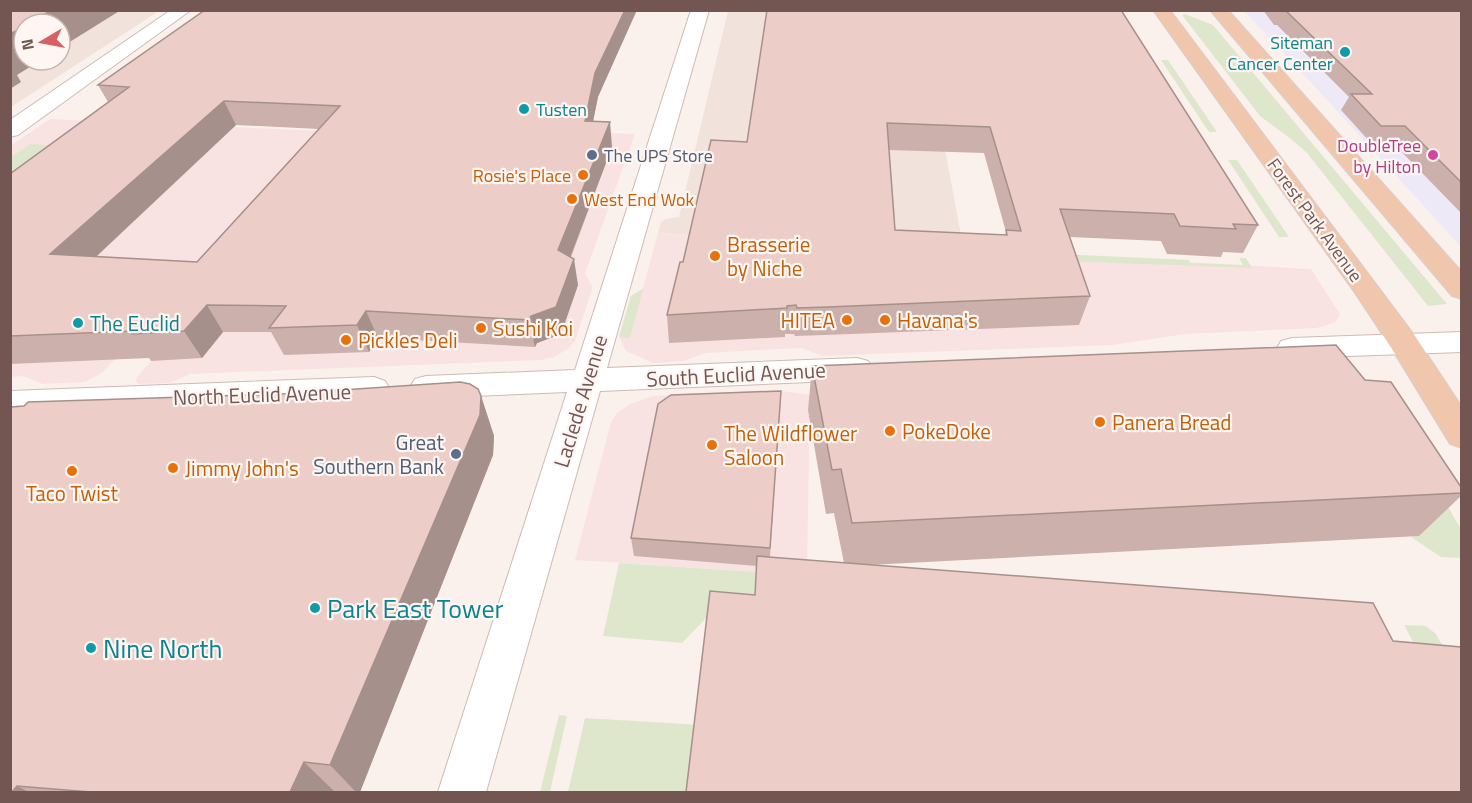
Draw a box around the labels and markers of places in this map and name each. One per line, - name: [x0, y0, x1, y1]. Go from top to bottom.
- place label: Siteman Cancer Center: [1228, 29, 1333, 77]
- marker: Siteman Cancer Center: [1338, 45, 1352, 59]
- place label: Tusten: [536, 96, 587, 123]
- marker: Tusten: [517, 102, 531, 116]
- place label: DoubleTree by Hilton: [1337, 132, 1421, 180]
- place label: The UPS Store: [604, 142, 713, 169]
- marker: The UPS Store: [585, 148, 599, 162]
- marker: DoubleTree by Hilton: [1426, 148, 1440, 162]
- place label: Rosie's Place: [473, 162, 571, 189]
- marker: Rosie's Place: [576, 168, 590, 182]
- place label: West End Wok: [584, 186, 695, 213]
- marker: West End Wok: [565, 192, 579, 206]
- place label: Brasserie by Niche: [727, 228, 810, 284]
- marker: Brasserie by Niche: [708, 249, 722, 263]
- place label: HITEA: [780, 304, 835, 336]
- place label: Havana's: [897, 304, 978, 336]
- place label: The Euclid: [90, 307, 180, 339]
- place label: Sushi Koi: [493, 312, 573, 344]
- marker: HITEA: [840, 313, 854, 327]
- marker: Havana's: [878, 313, 892, 327]
- marker: The Euclid: [71, 316, 85, 330]
- marker: Sushi Koi: [474, 321, 488, 335]
- place label: Pickles Deli: [358, 324, 458, 356]
- marker: Pickles Deli: [339, 333, 353, 347]
- place label: Panera Bread: [1112, 406, 1231, 438]
- place label: PokeDoke: [902, 415, 991, 447]
- marker: Panera Bread: [1093, 415, 1107, 429]
- place label: The Wildflower Saloon: [724, 417, 857, 473]
- marker: PokeDoke: [883, 424, 897, 438]
- place label: Great Southern Bank: [313, 426, 445, 482]
- marker: The Wildflower Saloon: [705, 438, 719, 452]
- marker: Great Southern Bank: [449, 447, 463, 461]
- place label: Jimmy John's: [185, 452, 299, 484]
- marker: Jimmy John's: [166, 461, 180, 475]
- marker: Taco Twist: [65, 464, 79, 478]
- place label: Taco Twist: [26, 477, 119, 509]
- place label: Park East Tower: [327, 589, 504, 628]
- marker: Park East Tower: [308, 601, 322, 615]
- place label: Nine North: [103, 629, 222, 668]
- marker: Nine North: [84, 641, 98, 655]

